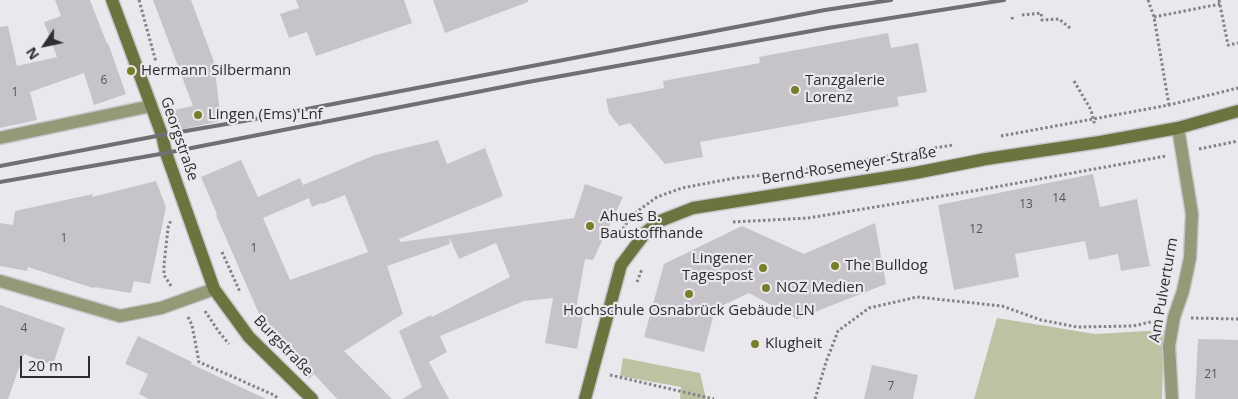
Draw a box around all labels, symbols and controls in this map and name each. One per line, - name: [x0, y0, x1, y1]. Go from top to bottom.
- north arrow: [20, 20, 70, 70]
- text: N: [21, 44, 43, 64]
- place label: Hermann Silbermann: [141, 62, 291, 80]
- marker: Hermann Silbermann: [125, 65, 137, 77]
- place label: Tanzgalerie Lorenz: [805, 72, 885, 107]
- house number: 6: [101, 74, 107, 88]
- marker: Tanzgalerie Lorenz: [789, 84, 801, 96]
- house number: 1: [12, 86, 18, 100]
- street label: Georgstraße: [156, 95, 202, 183]
- place label: Lingen (Ems) Lnf: [208, 106, 323, 124]
- marker: Lingen (Ems) Lnf: [192, 109, 204, 121]
- street label: Bernd-Rosemeyer-Straße: [761, 143, 937, 189]
- house number: 14: [1052, 192, 1066, 206]
- house number: 13: [1019, 198, 1033, 212]
- place label: Ahues B. Baustoffhande: [600, 208, 703, 243]
- marker: Ahues B. Baustoffhande: [584, 220, 596, 232]
- house number: 12: [969, 223, 983, 237]
- house number: 1: [61, 232, 67, 246]
- street label: Am Pulverturm: [1146, 236, 1182, 344]
- house number: 1: [251, 242, 257, 256]
- place label: Lingener Tagespost: [682, 250, 753, 285]
- place label: The Bulldog: [845, 257, 928, 275]
- marker: The Bulldog: [829, 260, 841, 272]
- marker: Lingener Tagespost: [757, 262, 769, 274]
- place label: NOZ Medien: [776, 279, 864, 297]
- marker: NOZ Medien: [760, 282, 772, 294]
- marker: Hochschule Osnabrück Gebäude LN: [683, 288, 695, 300]
- place label: Hochschule Osnabrück Gebäude LN: [563, 302, 815, 320]
- street label: Burgstraße: [249, 312, 317, 380]
- house number: 4: [21, 322, 27, 336]
- place label: Klugheit: [765, 335, 822, 353]
- marker: Klugheit: [749, 338, 761, 350]
- scale bar: [22, 346, 92, 378]
- text: 20 m: [28, 355, 63, 375]
- house number: 21: [1204, 368, 1218, 382]
- house number: 7: [888, 380, 894, 394]

